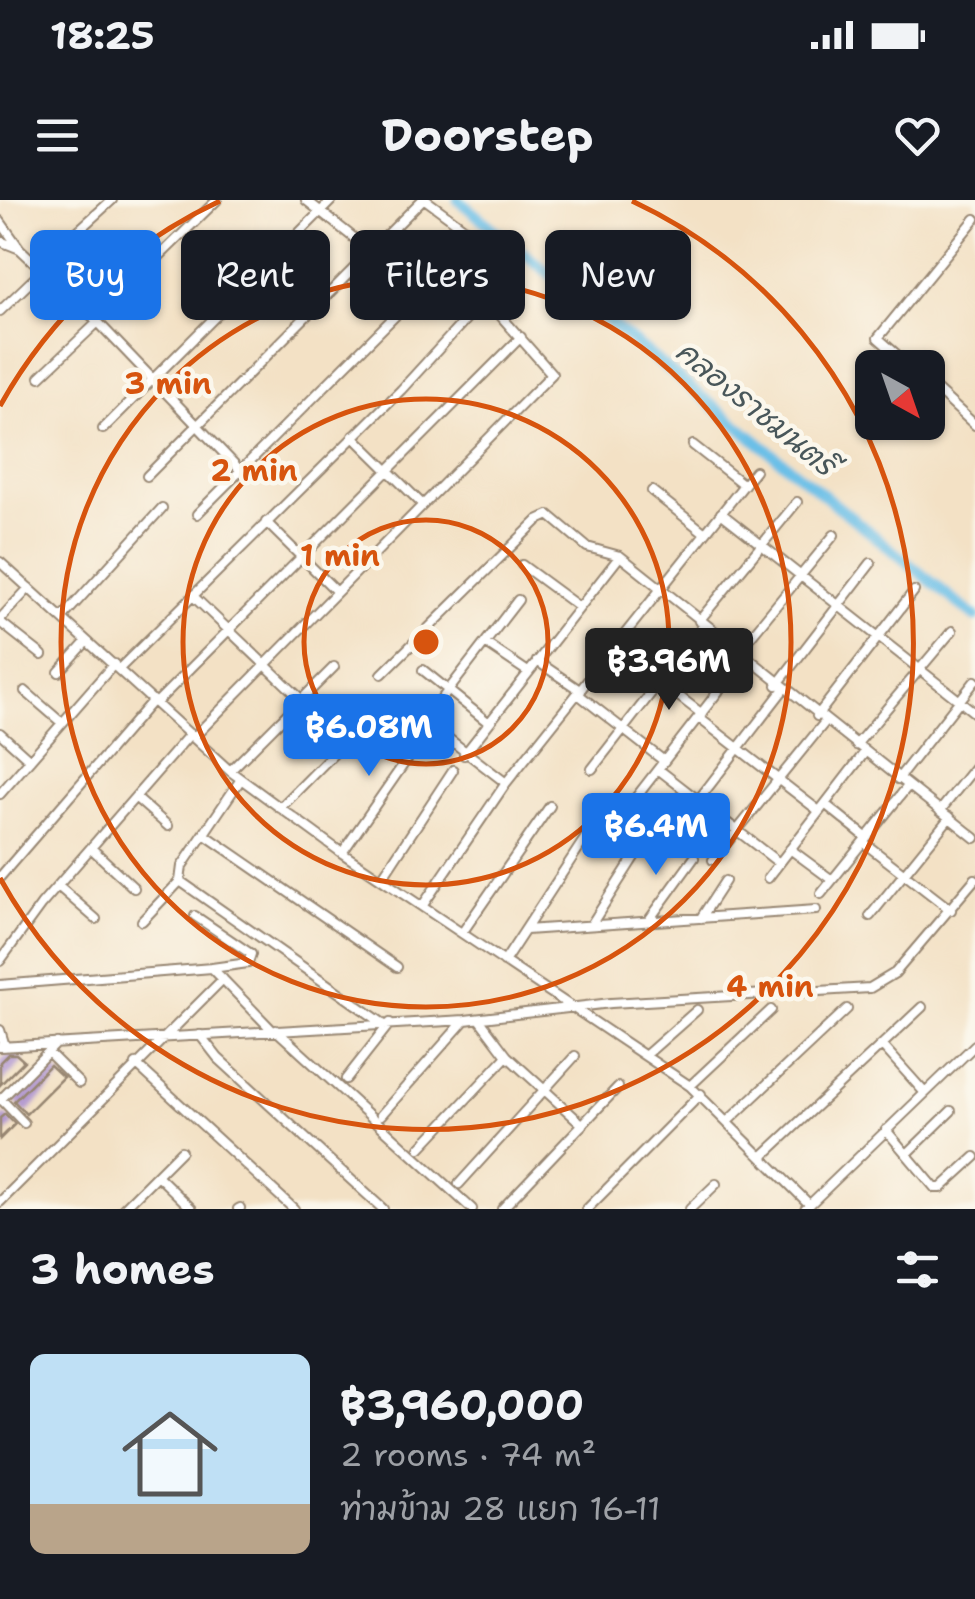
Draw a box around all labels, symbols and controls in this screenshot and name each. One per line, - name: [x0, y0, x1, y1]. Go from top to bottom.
- text: 18:25: [50, 10, 154, 61]
- text: Doorstep: [382, 105, 593, 165]
- icon: menu: [30, 108, 85, 163]
- icon: heart: [890, 108, 945, 163]
- chip: Buy: [30, 230, 161, 320]
- chip: Rent: [181, 230, 330, 320]
- chip: Filters: [350, 230, 525, 320]
- chip: New: [545, 230, 691, 320]
- water label: คลองราชมนตรี: [668, 331, 850, 490]
- north arrow: [855, 350, 945, 440]
- map controls: [855, 350, 945, 440]
- text: 3 min: [124, 363, 212, 404]
- text: 2 min: [210, 450, 298, 491]
- text: 1 min: [300, 535, 380, 576]
- centre of rings: [408, 624, 444, 660]
- pin: ฿3.96M: [588, 628, 750, 713]
- text: ฿3.96M: [607, 639, 731, 682]
- pin: ฿6.08M: [288, 694, 450, 779]
- text: ฿6.08M: [305, 705, 433, 748]
- pin: ฿6.4M: [586, 793, 726, 878]
- text: ฿6.4M: [604, 804, 708, 847]
- text: 4 min: [726, 966, 814, 1007]
- text: 3 homes: [30, 1241, 215, 1297]
- icon: filters: [890, 1242, 945, 1297]
- text: ฿3,960,000: [340, 1377, 584, 1433]
- icon: home: [110, 1394, 230, 1514]
- text: 2 rooms · 74 m²: [340, 1433, 596, 1476]
- text: ท่ามข้าม 28 แยก 16-11: [340, 1487, 660, 1530]

